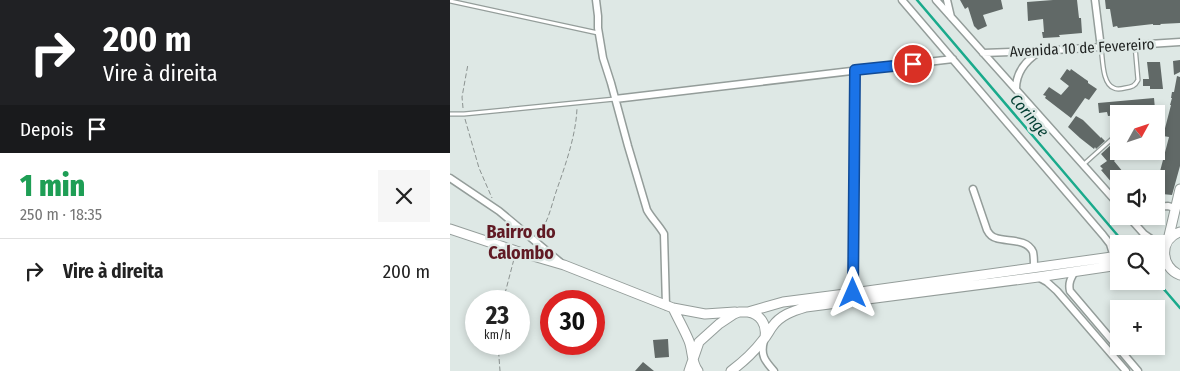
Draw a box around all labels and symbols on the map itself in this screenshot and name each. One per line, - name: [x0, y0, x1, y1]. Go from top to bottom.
- street label: Avenida 10 de Fevereiro: [1009, 35, 1155, 61]
- pin: [892, 43, 934, 85]
- water label: Coringe: [1006, 90, 1053, 141]
- north arrow: [1110, 105, 1165, 160]
- district label: Bairro do Calombo: [486, 221, 556, 264]
- position arrow: [826, 266, 878, 318]
- speed limit sign: 30: [540, 290, 605, 355]

